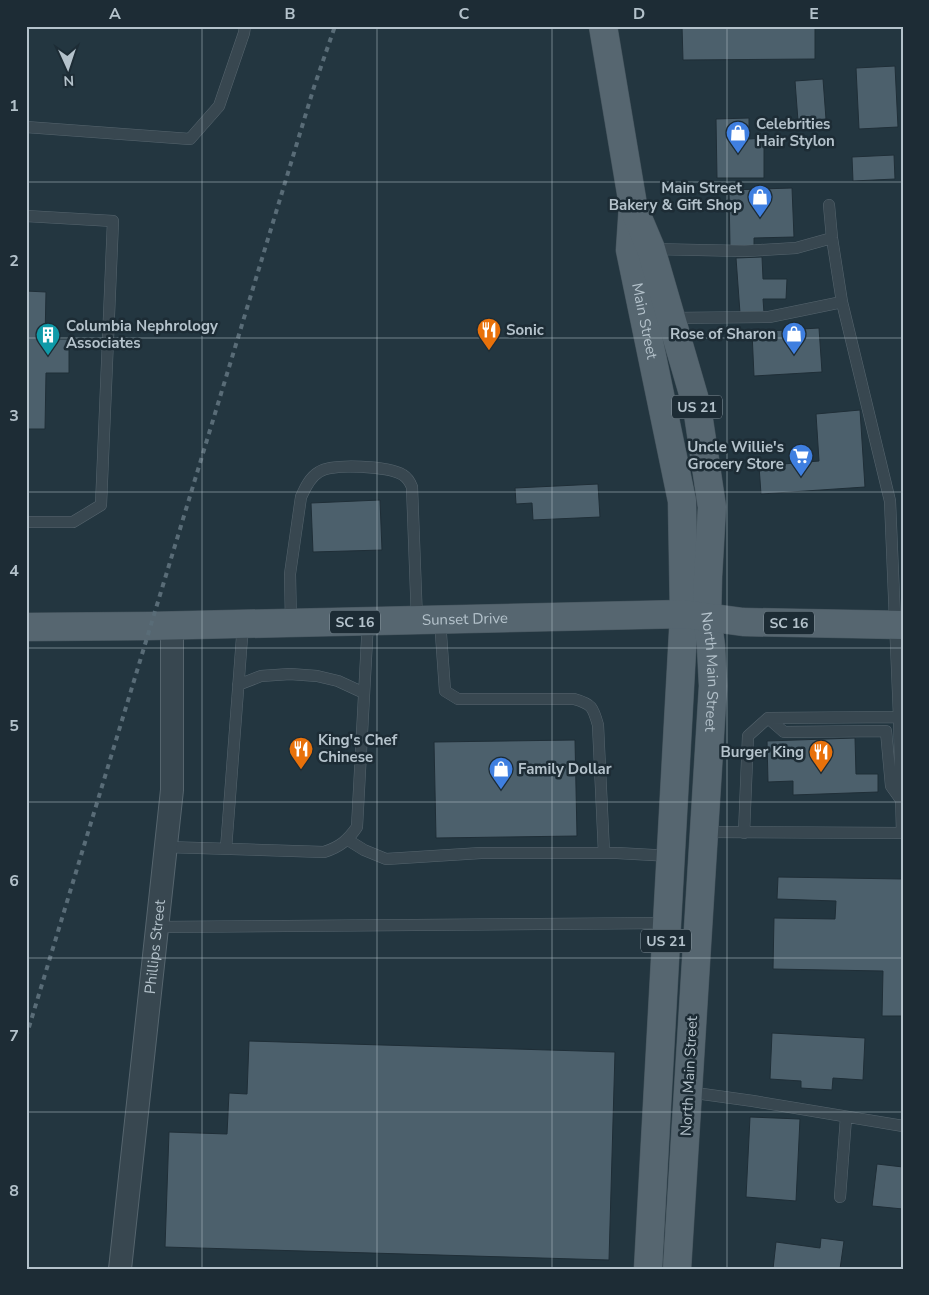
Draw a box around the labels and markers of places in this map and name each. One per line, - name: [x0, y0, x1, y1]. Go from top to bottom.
- place label: Celebrities Hair Stylon: [756, 114, 835, 151]
- shop icon: Celebrities Hair Stylon: [725, 120, 751, 154]
- place label: Main Street Bakery & Gift Shop: [609, 178, 742, 215]
- shop icon: Main Street Bakery & Gift Shop: [747, 184, 773, 218]
- place label: Columbia Nephrology Associates: [66, 316, 218, 353]
- restaurant icon: Sonic: [476, 317, 502, 351]
- place label: Sonic: [506, 320, 544, 340]
- shop icon: Rose of Sharon: [781, 321, 807, 355]
- building icon: Columbia Nephrology Associates: [35, 322, 61, 356]
- place label: Rose of Sharon: [670, 324, 776, 344]
- place label: Uncle Willie's Grocery Store: [687, 437, 784, 474]
- supermarket icon: Uncle Willie's Grocery Store: [788, 443, 814, 477]
- place label: King's Chef Chinese: [318, 730, 398, 767]
- restaurant icon: King's Chef Chinese: [288, 736, 314, 770]
- restaurant icon: Burger King: [808, 739, 834, 773]
- place label: Burger King: [720, 742, 804, 762]
- shop icon: Family Dollar: [488, 756, 514, 790]
- place label: Family Dollar: [518, 759, 612, 779]

